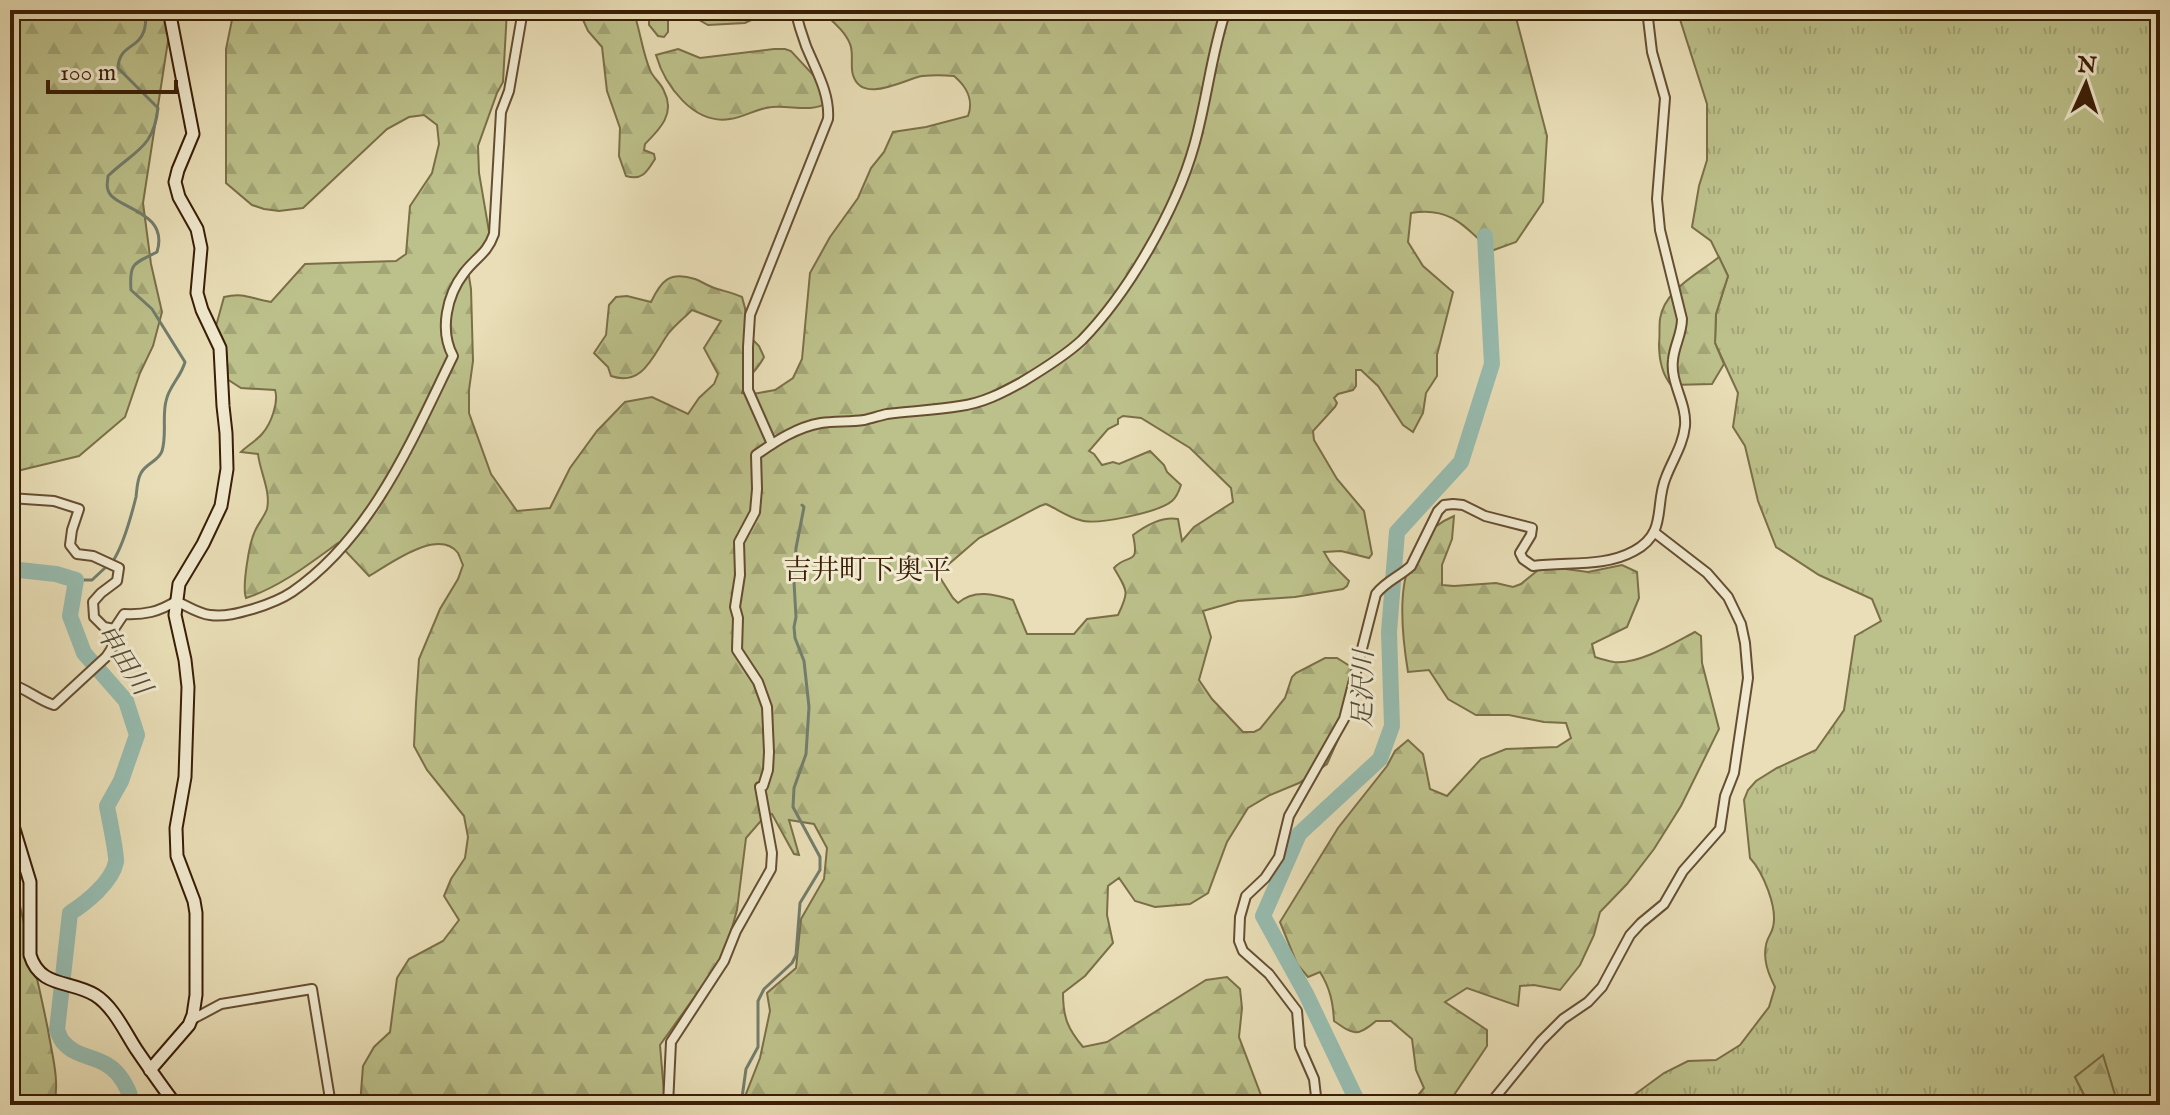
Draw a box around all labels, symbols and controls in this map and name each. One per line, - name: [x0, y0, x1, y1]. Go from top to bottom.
- scale bar: [48, 44, 176, 94]
- north arrow: [2046, 44, 2126, 124]
- text: N: [2076, 51, 2097, 81]
- text: 100 m: [60, 58, 116, 89]
- district label: 吉井町下奥平: [783, 554, 951, 589]
- water label: 申田川: [88, 618, 160, 704]
- water label: 足沢川: [1347, 647, 1381, 728]

